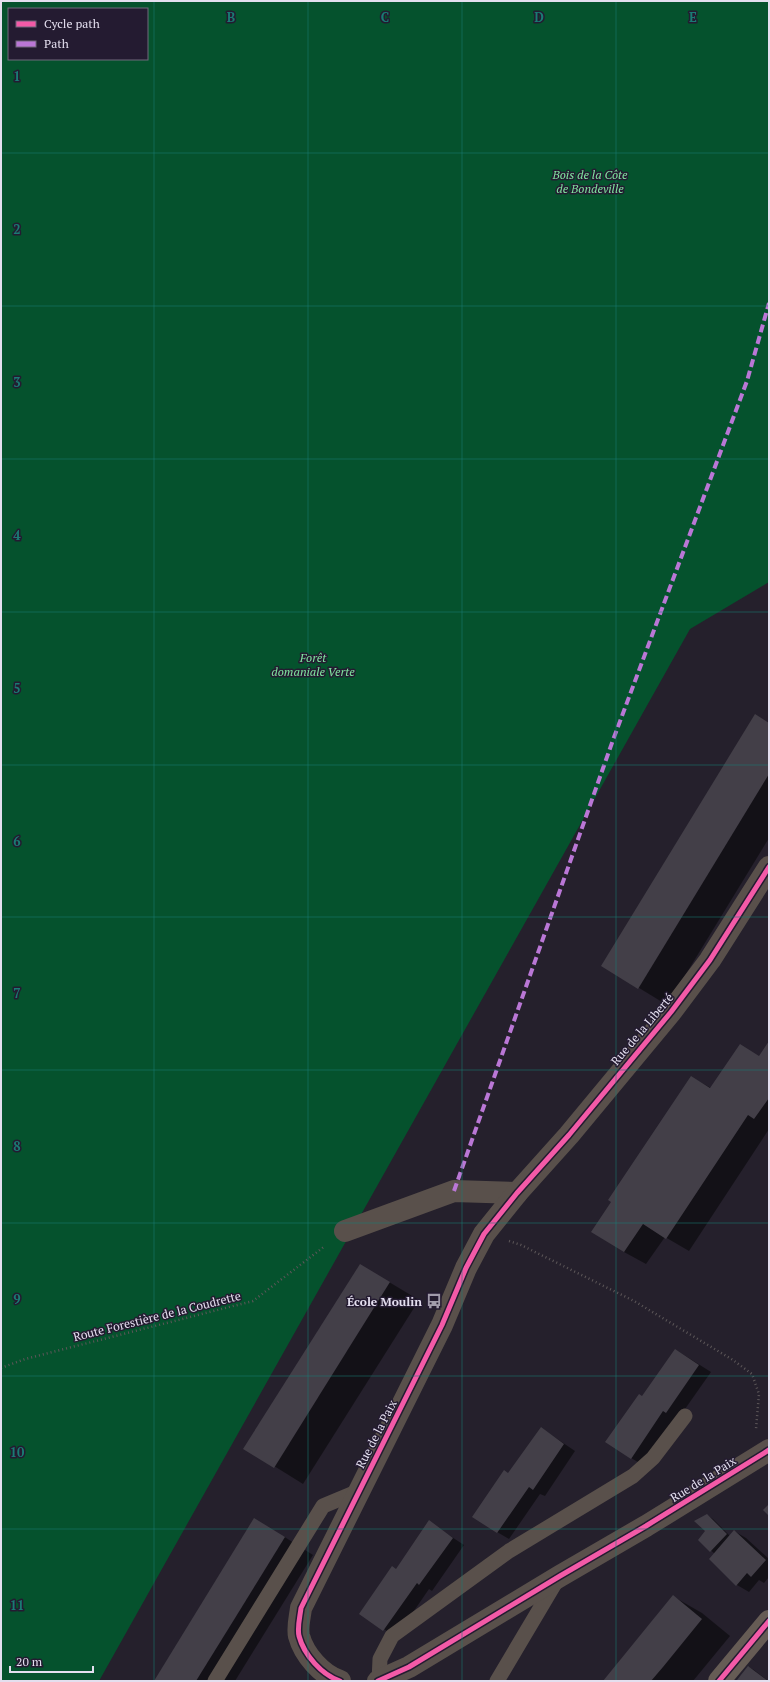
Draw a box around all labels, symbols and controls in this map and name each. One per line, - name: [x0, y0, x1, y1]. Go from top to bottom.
- legend: [8, 8, 148, 60]
- text: B: [227, 8, 235, 26]
- text: C: [381, 8, 389, 26]
- text: D: [534, 8, 544, 26]
- text: E: [689, 8, 697, 26]
- text: Cycle path: [44, 16, 100, 31]
- text: Path: [44, 36, 69, 51]
- text: 1: [13, 67, 21, 85]
- park label: Bois de la Côte de Bondeville: [551, 167, 628, 196]
- text: 2: [13, 220, 21, 238]
- text: 3: [13, 373, 21, 391]
- text: 4: [13, 526, 21, 544]
- park label: Forêt domaniale Verte: [271, 650, 355, 679]
- text: 5: [13, 679, 21, 697]
- text: 6: [13, 832, 21, 850]
- text: 7: [13, 984, 21, 1002]
- street label: Rue de la Liberté: [607, 990, 677, 1068]
- text: 8: [13, 1137, 21, 1155]
- street label: Route Forestière de la Coudrette: [72, 1288, 242, 1344]
- text: 9: [13, 1290, 21, 1308]
- bus stop icon: École Moulin: [425, 1292, 443, 1310]
- place label: École Moulin: [347, 1294, 422, 1309]
- street label: Rue de la Paix: [352, 1397, 400, 1471]
- text: 10: [10, 1443, 25, 1461]
- street label: Rue de la Paix: [667, 1452, 739, 1505]
- text: 11: [10, 1596, 24, 1614]
- scale bar: [10, 1648, 93, 1674]
- text: 20 m: [16, 1654, 43, 1669]

